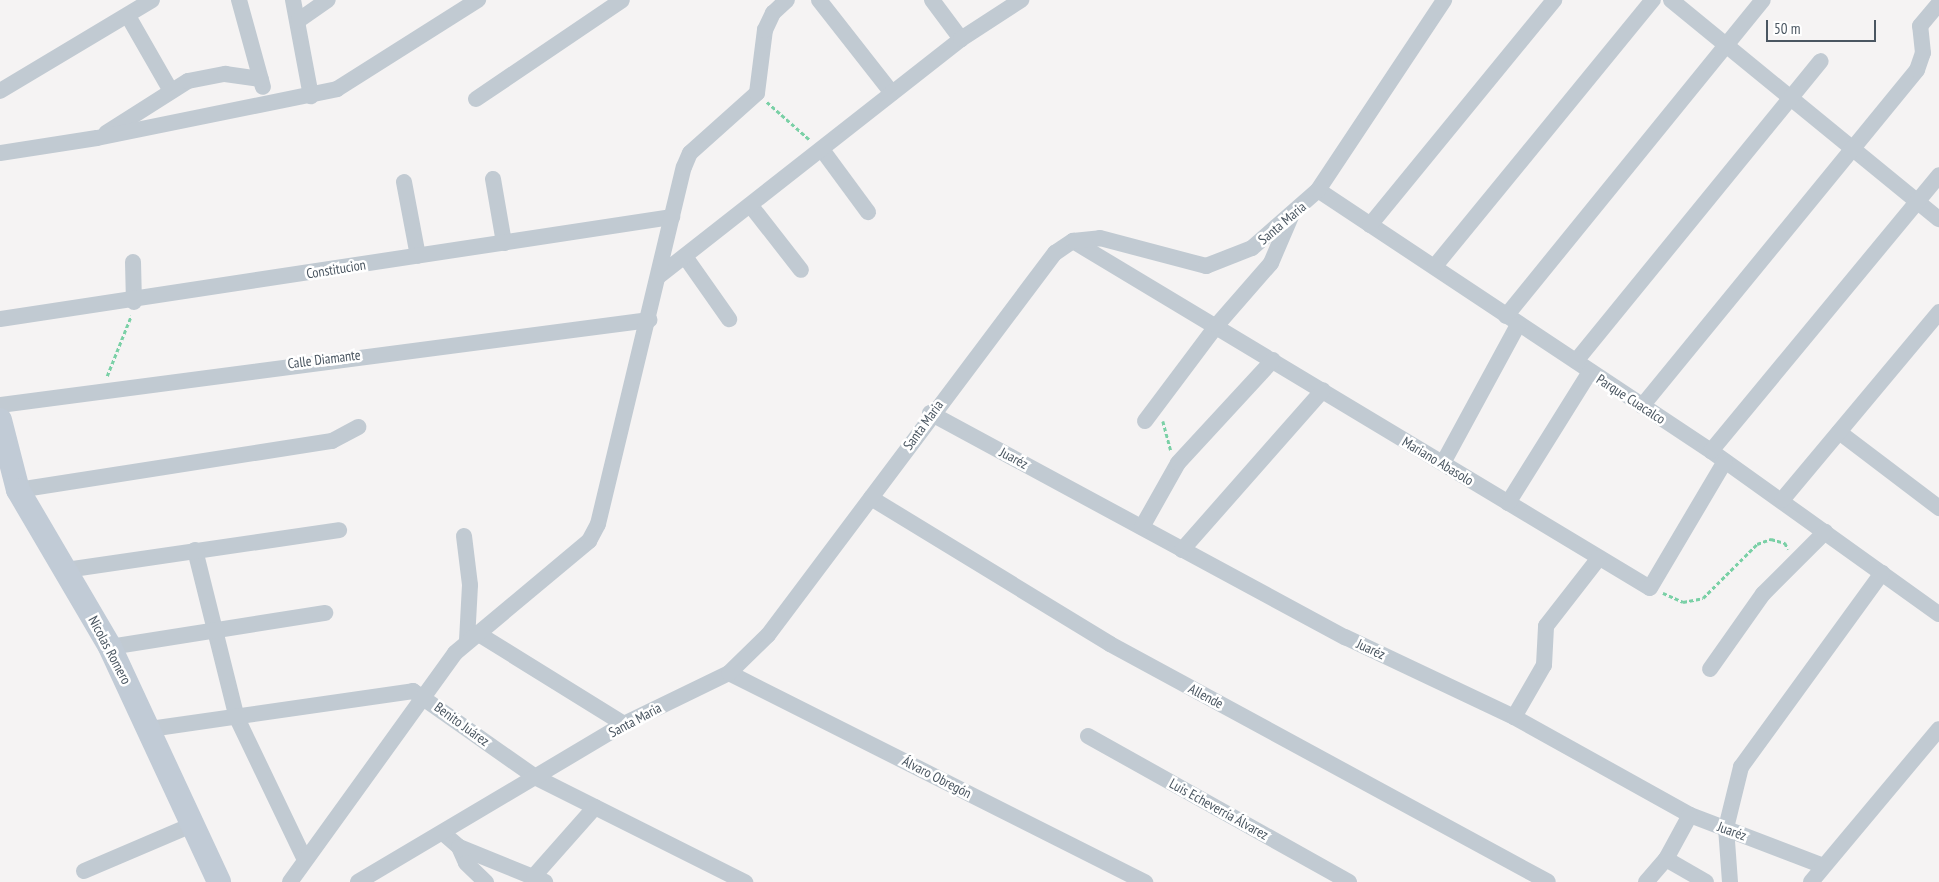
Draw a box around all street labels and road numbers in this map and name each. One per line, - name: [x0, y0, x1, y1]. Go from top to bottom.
- street label: Santa Maria: [1255, 198, 1309, 248]
- street label: Constitucion: [305, 256, 367, 282]
- street label: Calle Diamante: [287, 346, 361, 372]
- street label: Parque Cuacalco: [1593, 370, 1669, 428]
- street label: Santa Maria: [899, 397, 947, 453]
- street label: Mariano Abasolo: [1399, 433, 1477, 489]
- street label: Juaréz: [997, 444, 1031, 472]
- street label: Nicolas Romero: [85, 613, 135, 687]
- street label: Juaréz: [1354, 635, 1388, 663]
- street label: Allende: [1186, 680, 1226, 712]
- street label: Benito Juárez: [431, 698, 493, 750]
- street label: Santa Maria: [606, 699, 664, 741]
- street label: Álvaro Obregón: [900, 752, 974, 802]
- street label: Luis Echeverría Álvarez: [1166, 775, 1272, 843]
- street label: Juaréz: [1715, 818, 1749, 844]

